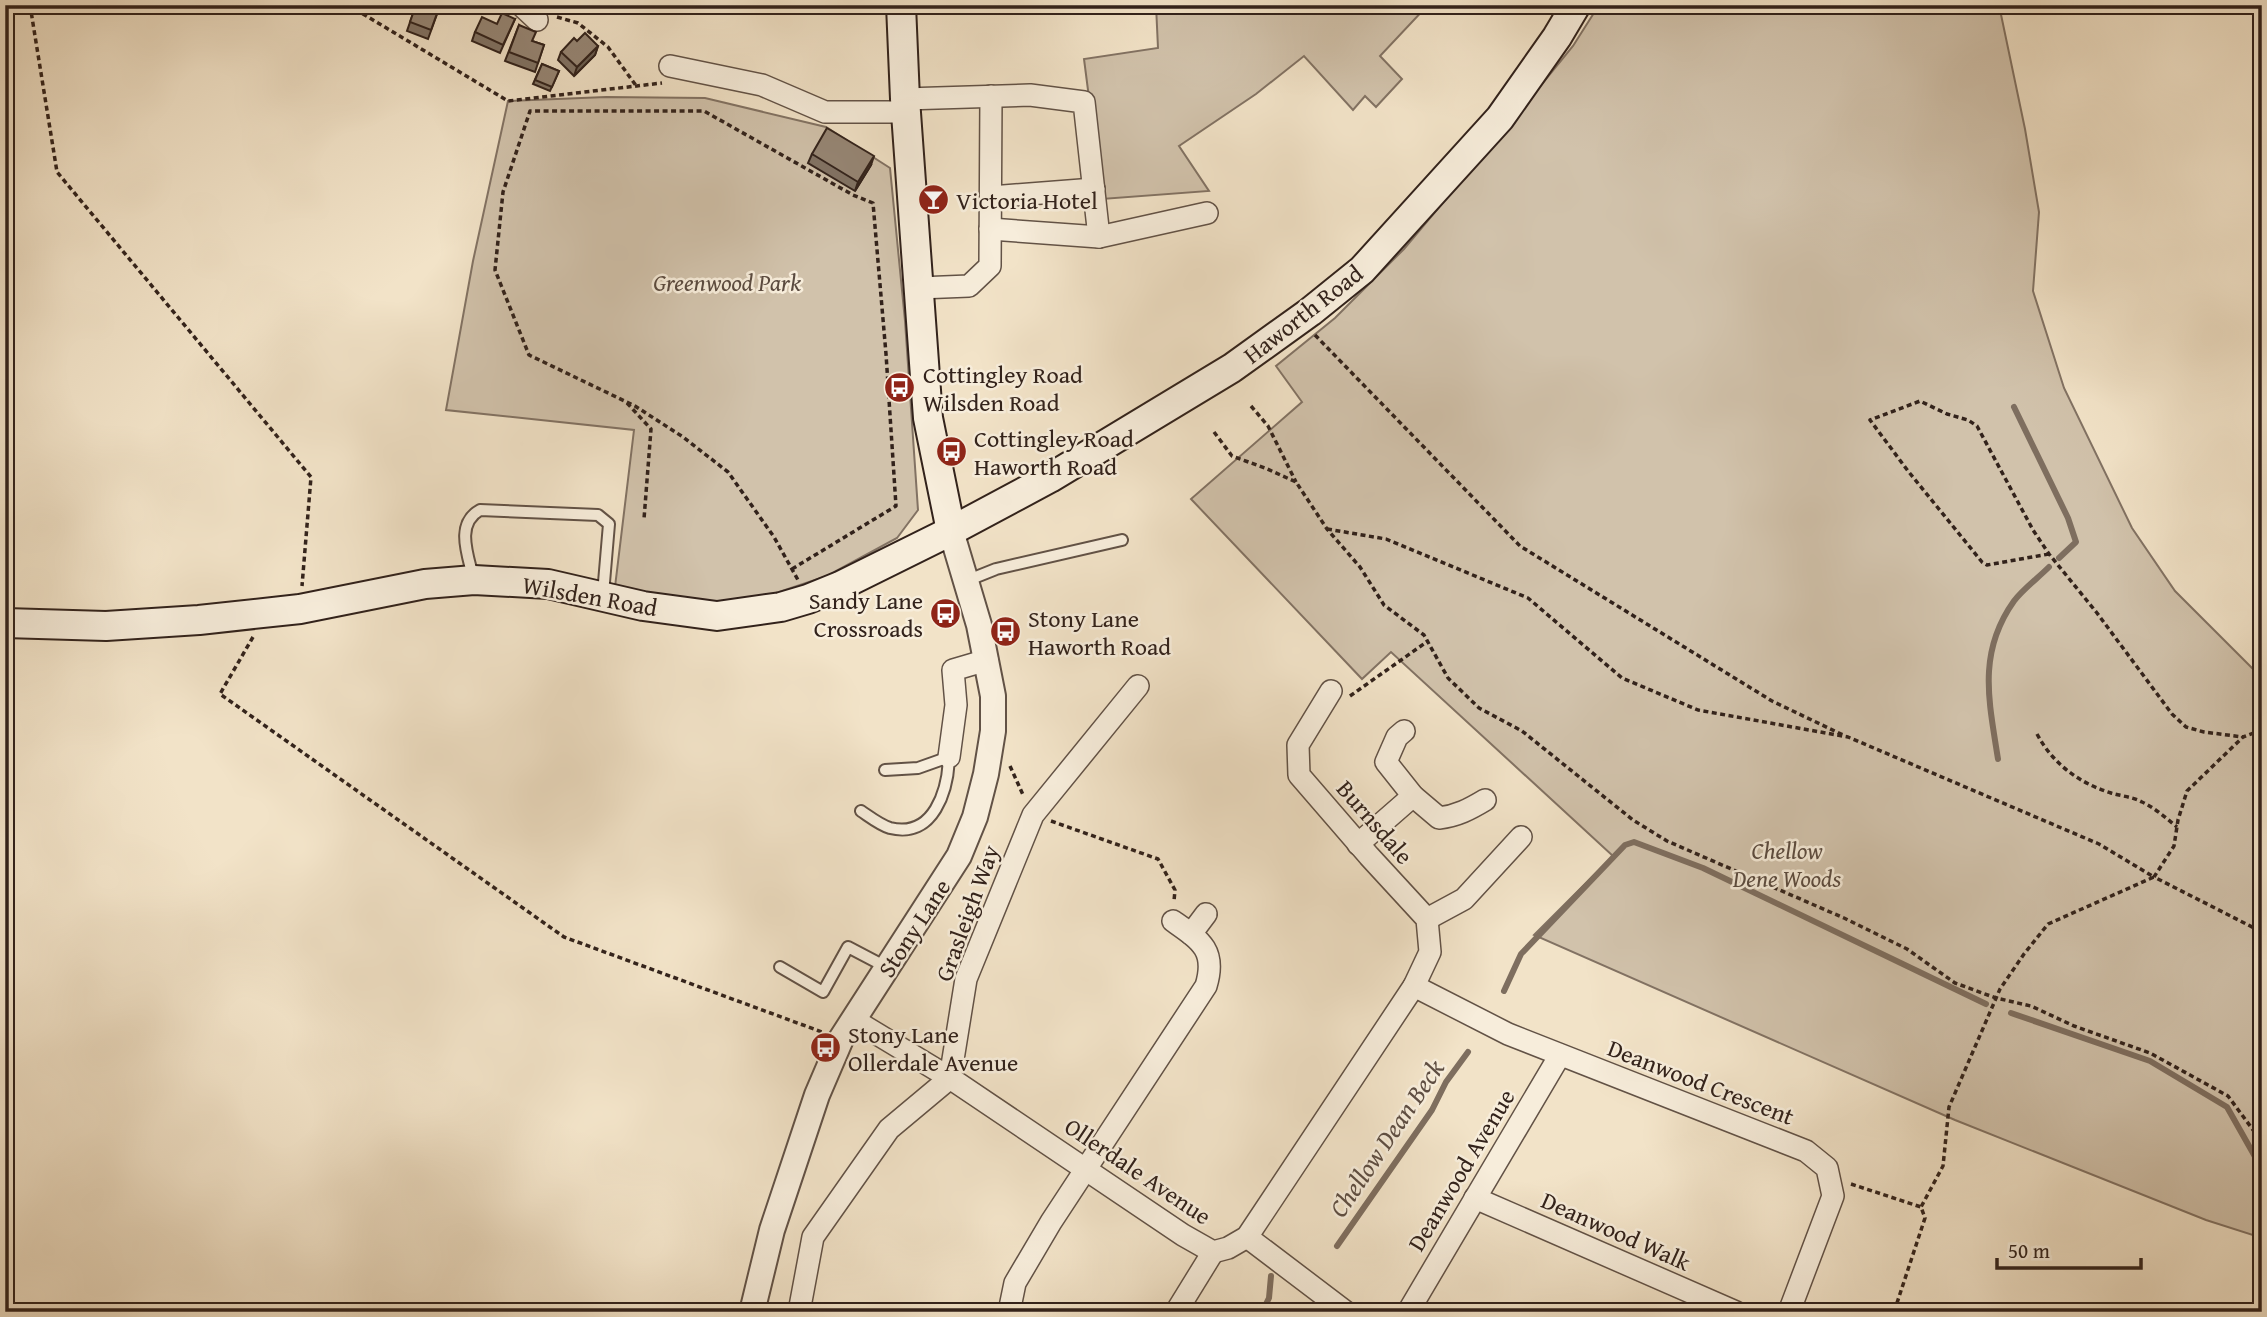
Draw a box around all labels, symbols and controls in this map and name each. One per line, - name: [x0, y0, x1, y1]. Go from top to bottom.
- bar icon: Victoria Hotel: [916, 183, 950, 217]
- place label: Victoria Hotel: [956, 183, 1098, 218]
- street label: Haworth Road: [1236, 256, 1370, 372]
- park label: Greenwood Park: [653, 265, 801, 300]
- place label: Cottingley Road Wilsden Road: [923, 357, 1083, 420]
- bus stop icon: Cottingley Road Wilsden Road: [883, 371, 917, 405]
- place label: Cottingley Road Haworth Road: [974, 421, 1134, 484]
- bus stop icon: Cottingley Road Haworth Road: [934, 435, 968, 469]
- street label: Wilsden Road: [520, 567, 660, 625]
- place label: Sandy Lane Crossroads: [809, 583, 923, 646]
- bus stop icon: Sandy Lane Crossroads: [929, 597, 963, 631]
- place label: Stony Lane Haworth Road: [1028, 601, 1171, 664]
- bus stop icon: Stony Lane Haworth Road: [988, 615, 1022, 649]
- street label: Burnsdale: [1328, 772, 1422, 872]
- park label: Chellow Dene Woods: [1732, 833, 1842, 896]
- street label: Grasleigh Way: [926, 840, 1008, 986]
- street label: Stony Lane: [869, 872, 959, 984]
- place label: Stony Lane Ollerdale Avenue: [848, 1017, 1018, 1080]
- street label: Deanwood Crescent: [1603, 1030, 1800, 1134]
- bus stop icon: Stony Lane Ollerdale Avenue: [808, 1031, 842, 1065]
- water label: Chellow Dean Beck: [1319, 1051, 1453, 1225]
- street label: Deanwood Avenue: [1399, 1082, 1523, 1258]
- street label: Ollerdale Avenue: [1058, 1109, 1218, 1233]
- street label: Deanwood Walk: [1536, 1183, 1697, 1280]
- scale bar: [1997, 1226, 2141, 1270]
- text: 50 m: [2008, 1235, 2050, 1266]

